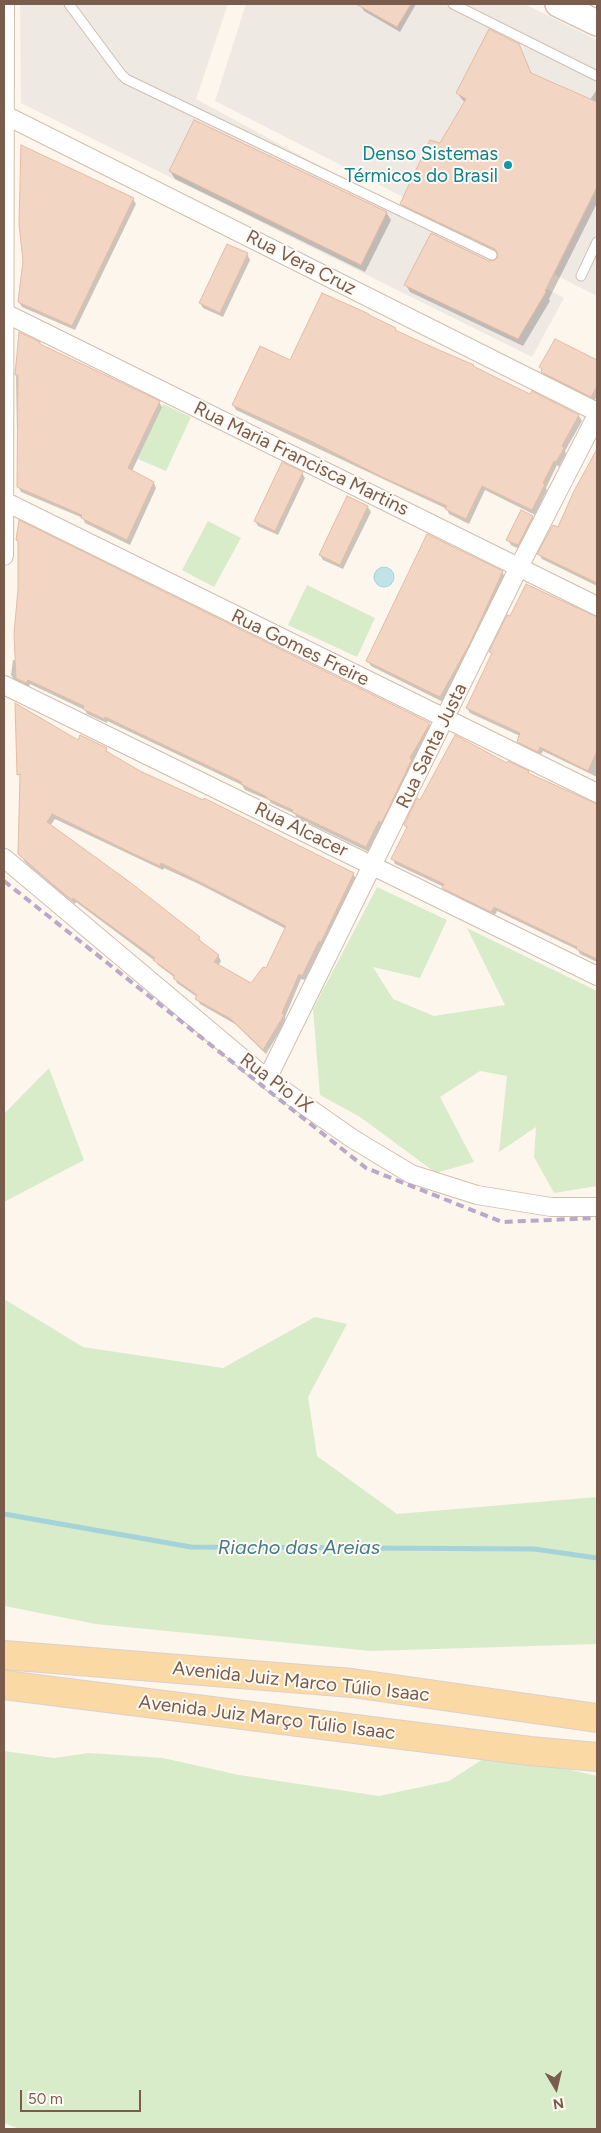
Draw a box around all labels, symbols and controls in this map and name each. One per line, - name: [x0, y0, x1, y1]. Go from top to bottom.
- place label: Denso Sistemas Térmicos do Brasil: [344, 143, 498, 187]
- marker: Denso Sistemas Térmicos do Brasil: [502, 159, 514, 171]
- street label: Rua Vera Cruz: [242, 225, 360, 301]
- street label: Rua Maria Francisca Martins: [190, 397, 412, 521]
- street label: Rua Gomes Freire: [227, 605, 373, 691]
- street label: Rua Santa Justa: [392, 680, 472, 812]
- street label: Rua Alcacer: [251, 798, 351, 862]
- street label: Rua Pio IX: [235, 1048, 317, 1118]
- water label: Riacho das Areias: [218, 1536, 380, 1560]
- street label: Avenida Juiz Marco Túlio Isaac: [171, 1657, 431, 1707]
- street label: Avenida Juiz Março Túlio Isaac: [137, 1691, 397, 1745]
- north arrow: [531, 2063, 581, 2113]
- scale bar: [22, 2080, 144, 2112]
- text: 50 m: [28, 2090, 63, 2108]
- text: N: [552, 2094, 565, 2113]

